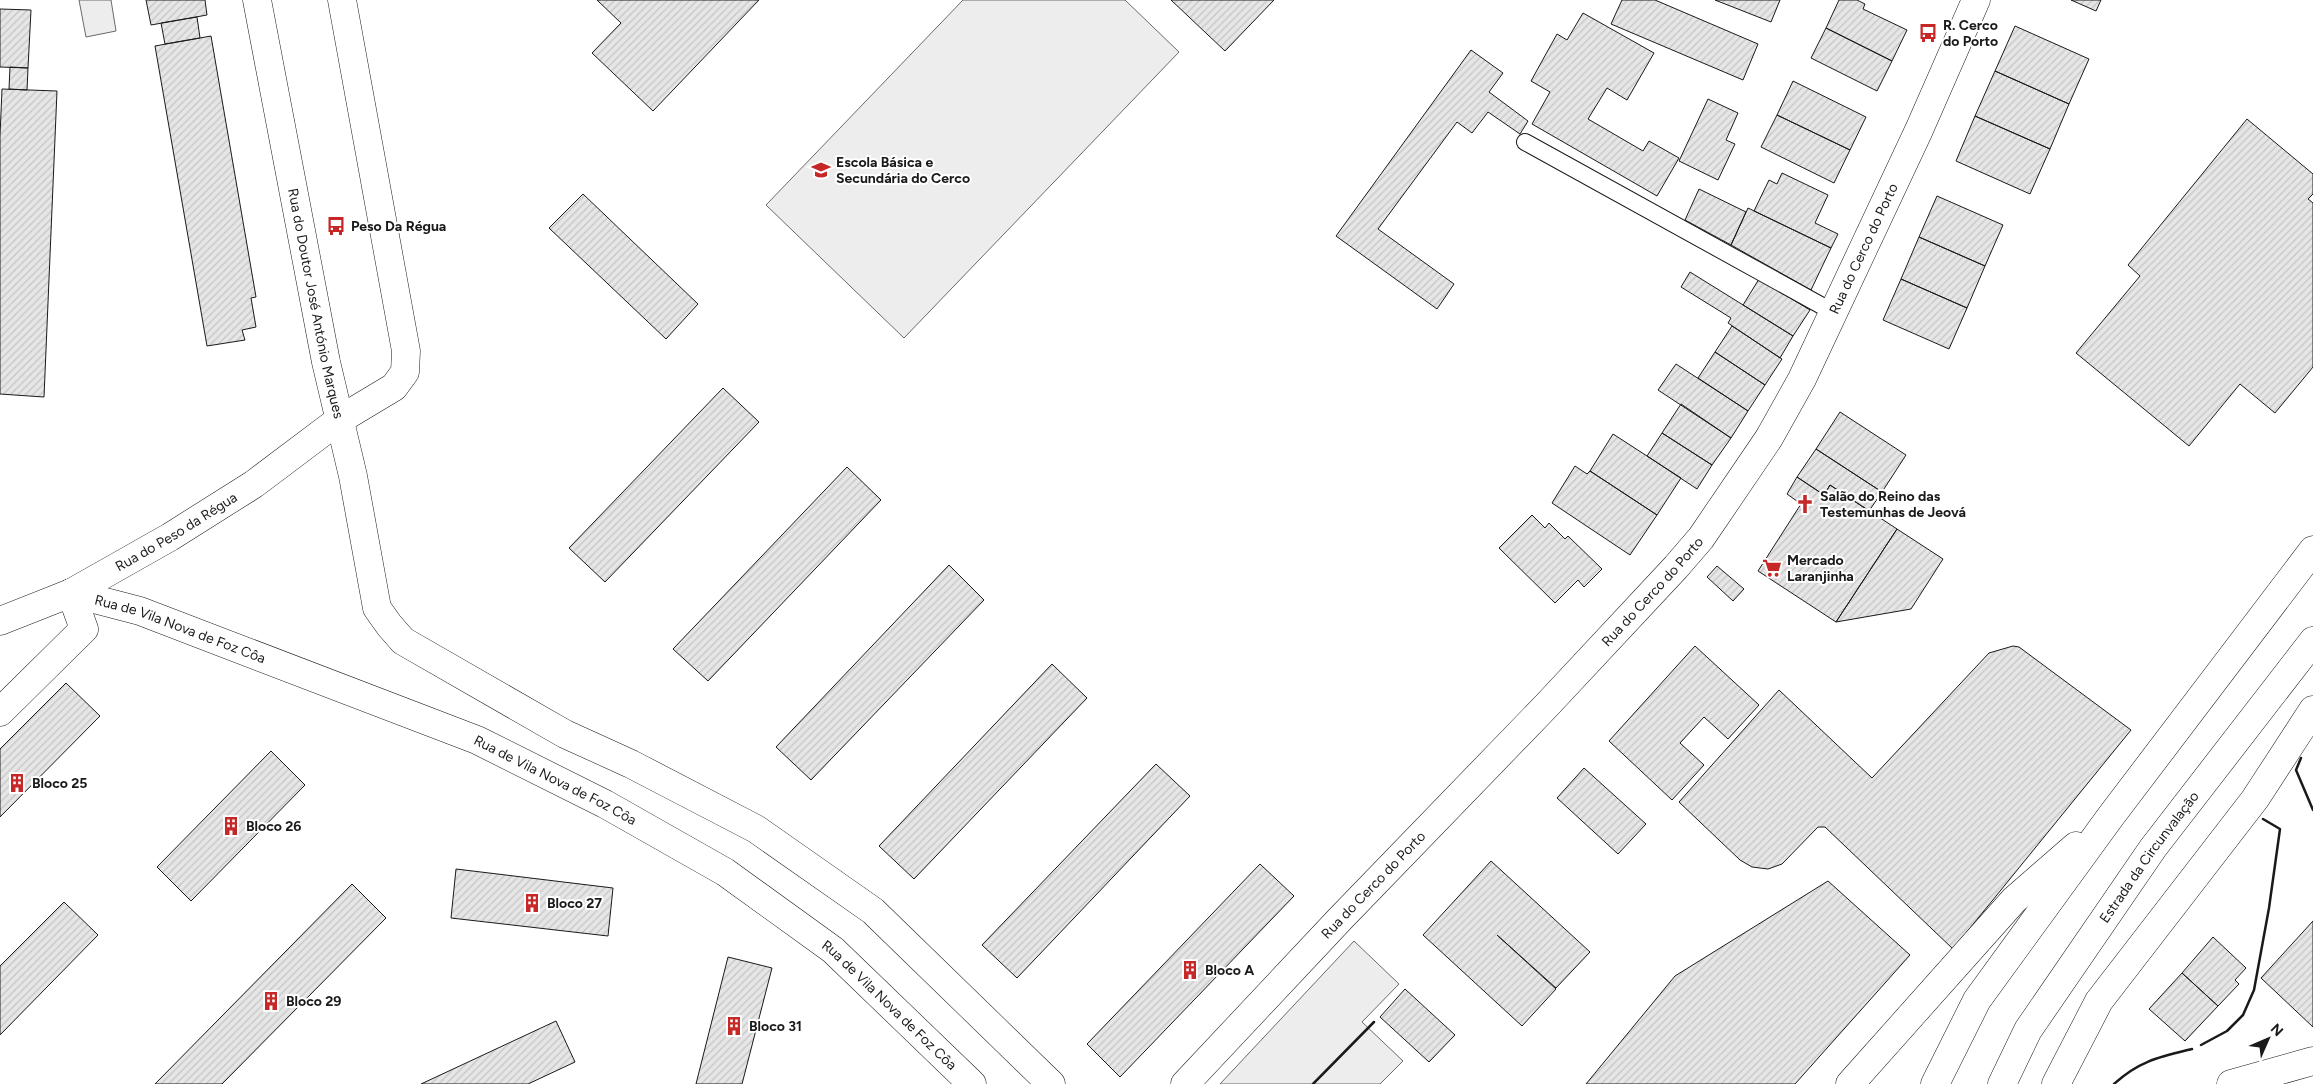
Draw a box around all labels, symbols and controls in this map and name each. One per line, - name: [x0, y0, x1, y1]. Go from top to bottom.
- place label: R. Cerco do Porto: [1943, 17, 1998, 50]
- bus stop icon: R. Cerco do Porto: [1917, 22, 1939, 44]
- place label: Escola Básica e Secundária do Cerco: [836, 154, 970, 187]
- school or university icon: Escola Básica e Secundária do Cerco: [810, 159, 832, 181]
- street label: Rua do Cerco do Porto: [1825, 180, 1901, 317]
- street label: Rua do Doutor José António Marques: [285, 187, 348, 420]
- bus stop icon: Peso Da Régua: [325, 215, 347, 237]
- place label: Peso Da Régua: [351, 218, 446, 235]
- street label: Rua do Peso da Régua: [112, 488, 240, 575]
- place label: Salão do Reino das Testemunhas de Jeová: [1820, 488, 1966, 521]
- church icon: Salão do Reino das Testemunhas de Jeová: [1794, 493, 1816, 515]
- street label: Rua do Cerco do Porto: [1598, 533, 1707, 650]
- place label: Mercado Laranjinha: [1787, 552, 1854, 585]
- supermarket icon: Mercado Laranjinha: [1761, 557, 1783, 579]
- street label: Rua de Vila Nova de Foz Côa: [93, 591, 268, 667]
- street label: Rua de Vila Nova de Foz Côa: [471, 731, 640, 829]
- building icon: Bloco 25: [6, 772, 28, 794]
- place label: Bloco 25: [32, 775, 88, 792]
- street label: Estrada da Circunvalação: [2096, 788, 2202, 926]
- building icon: Bloco 26: [220, 815, 242, 837]
- place label: Bloco 26: [246, 818, 301, 835]
- street label: Rua do Cerco do Porto: [1318, 828, 1429, 942]
- building icon: Bloco 27: [521, 892, 543, 914]
- place label: Bloco 27: [547, 895, 602, 912]
- street label: Rua de Vila Nova de Foz Côa: [819, 936, 960, 1073]
- building icon: Bloco A: [1179, 959, 1201, 981]
- place label: Bloco A: [1205, 962, 1254, 979]
- building icon: Bloco 29: [260, 990, 282, 1012]
- place label: Bloco 29: [286, 993, 341, 1010]
- north arrow: [2243, 1014, 2293, 1064]
- building icon: Bloco 31: [723, 1015, 745, 1037]
- place label: Bloco 31: [749, 1018, 802, 1035]
- text: N: [2267, 1020, 2287, 1040]

